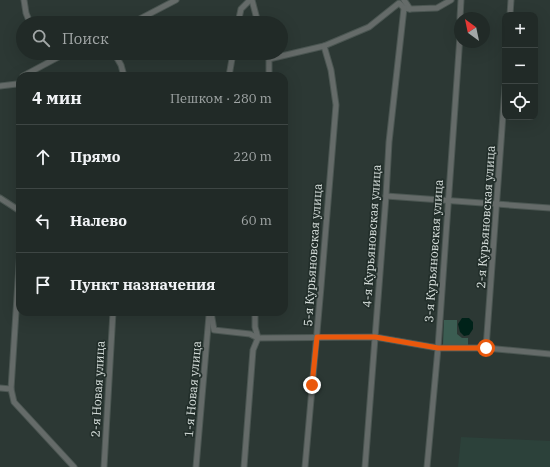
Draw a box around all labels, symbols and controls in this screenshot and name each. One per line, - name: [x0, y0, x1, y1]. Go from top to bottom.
- north arrow: [454, 12, 490, 48]
- map controls: [502, 12, 538, 120]
- button: +: [502, 12, 538, 48]
- search box: [16, 16, 288, 60]
- icon: search: [30, 27, 52, 49]
- text: Поиск: [62, 29, 109, 48]
- button: −: [502, 48, 538, 84]
- button: locate: [502, 84, 538, 120]
- text: 4 мин: [32, 87, 82, 109]
- text: Пешком · 280 m: [170, 90, 272, 107]
- street label: 2-я Курьяновская улица: [473, 145, 498, 289]
- icon: ahead: [32, 146, 54, 168]
- text: Прямо: [70, 147, 121, 166]
- text: 220 m: [233, 148, 272, 165]
- street label: 4-я Курьяновская улица: [359, 164, 384, 308]
- street label: 3-я Курьяновская улица: [421, 179, 446, 323]
- street label: 5-я Курьяновская улица: [300, 183, 325, 327]
- icon: left: [32, 210, 54, 232]
- text: Налево: [70, 211, 127, 230]
- text: 60 m: [241, 212, 272, 229]
- icon: arrive: [32, 274, 54, 296]
- text: Пункт назначения: [70, 275, 216, 294]
- route start: [477, 339, 495, 357]
- street label: 2-я Новая улица: [87, 340, 108, 438]
- street label: 1-я Новая улица: [181, 340, 204, 438]
- route end: [303, 376, 321, 394]

